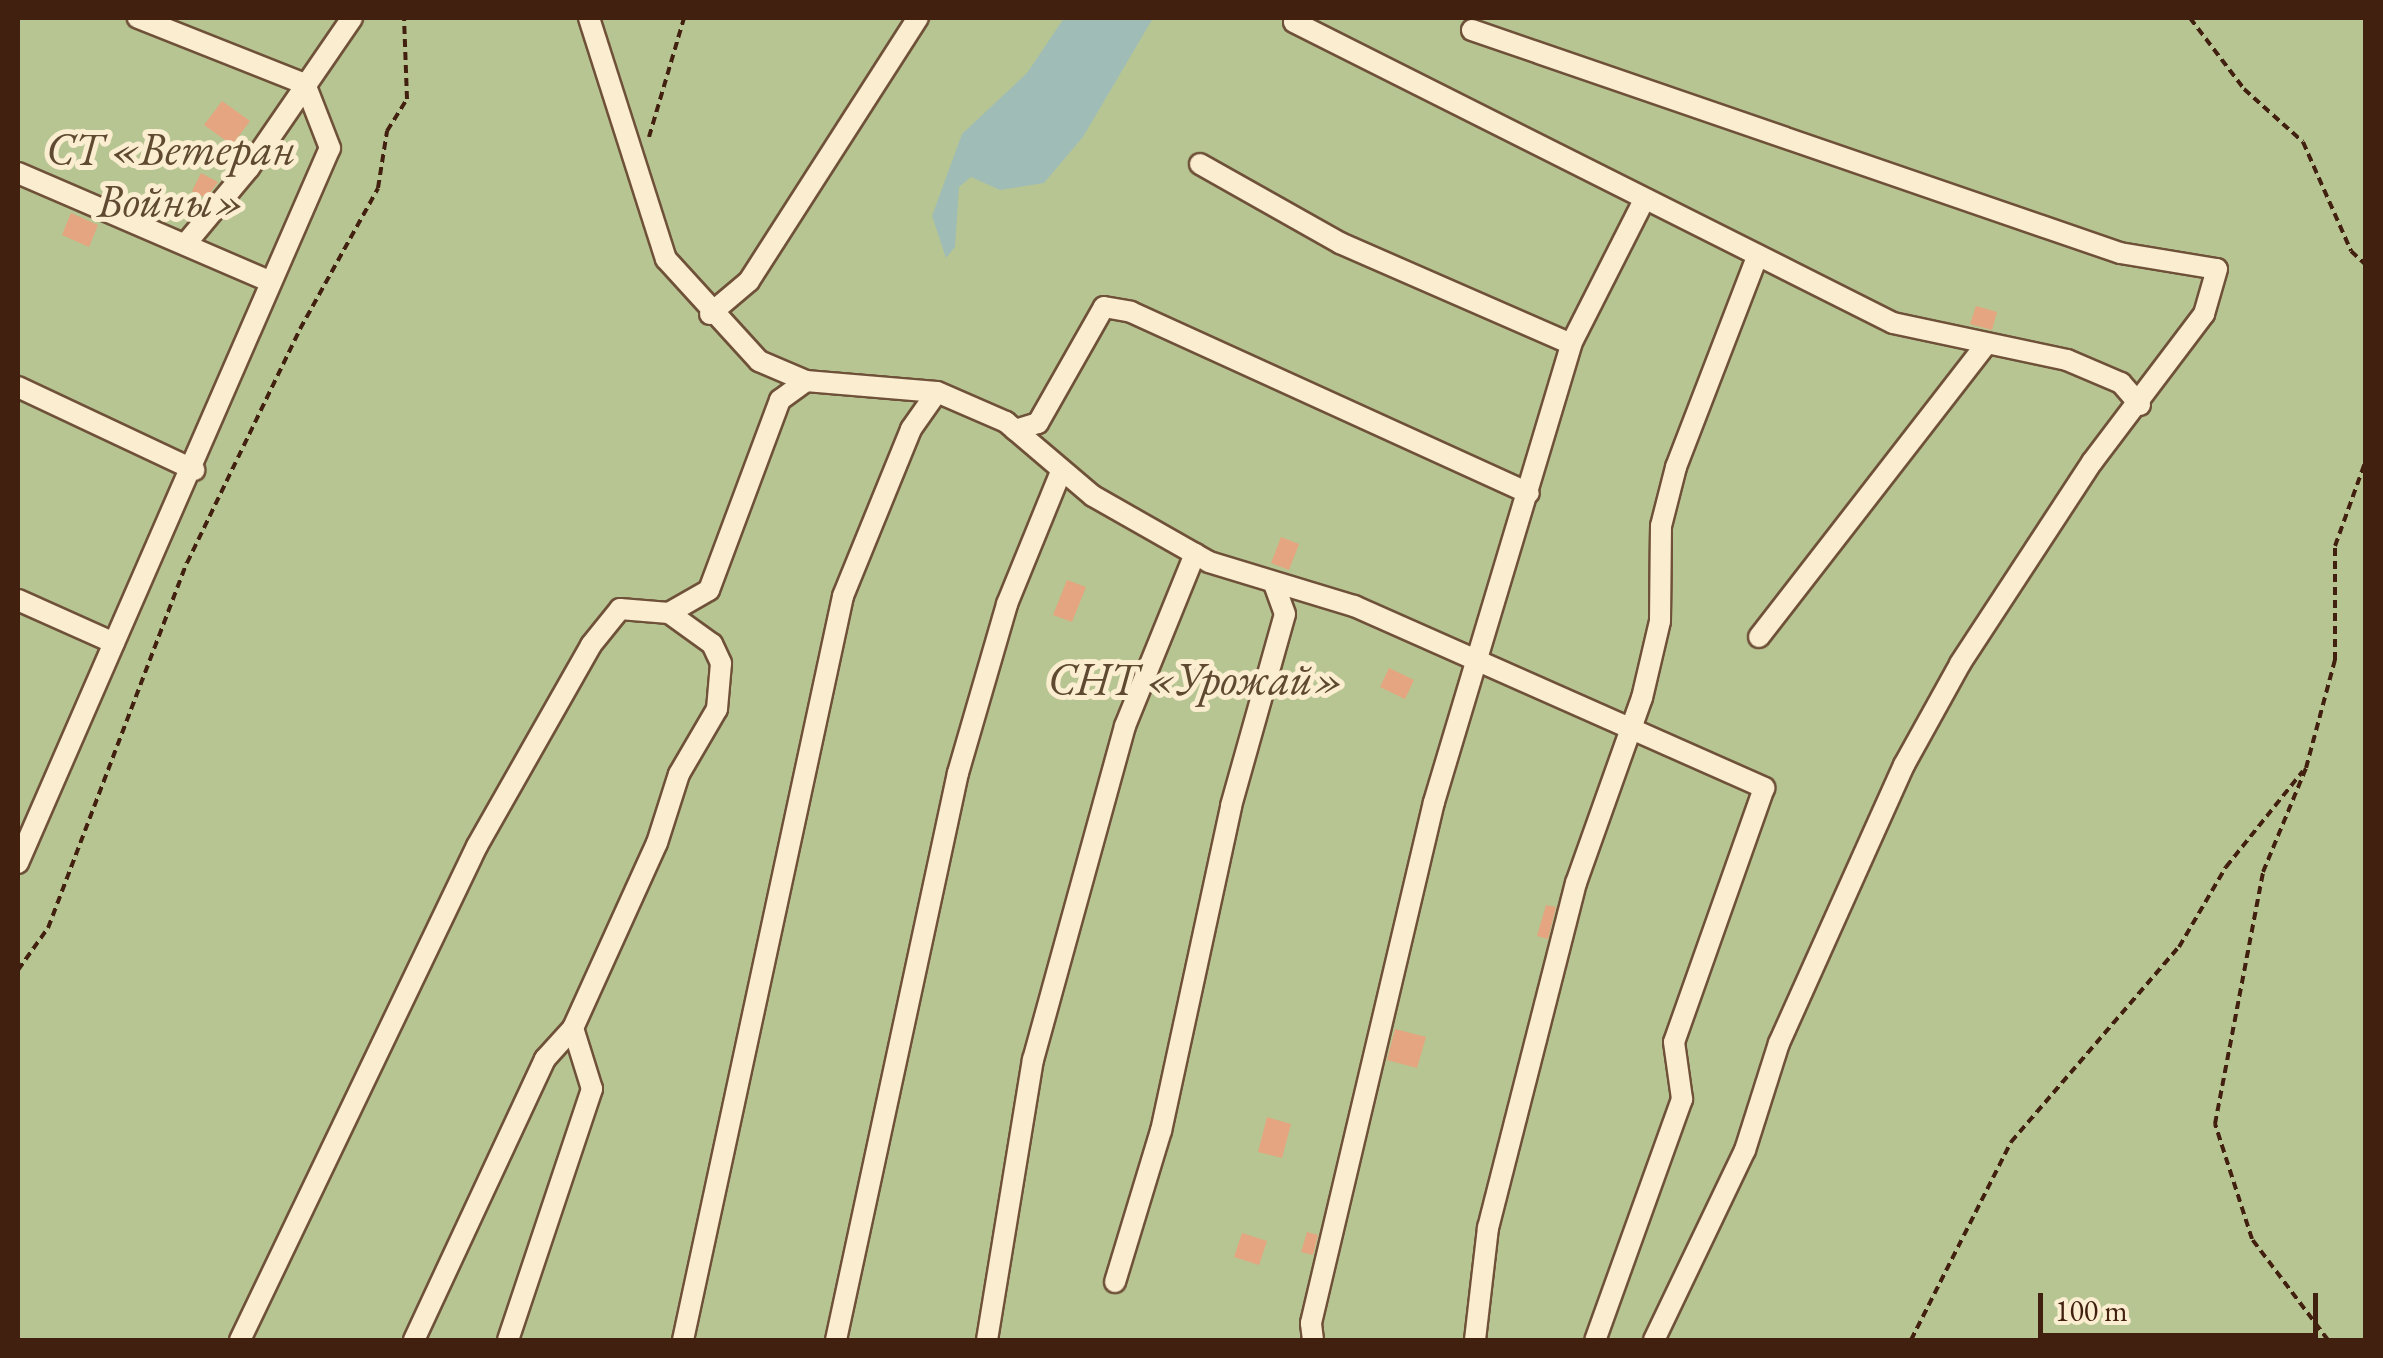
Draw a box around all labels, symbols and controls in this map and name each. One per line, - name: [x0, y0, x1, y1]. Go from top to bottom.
- park label: СТ «Ветеран Войны»: [46, 122, 296, 228]
- park label: СНТ «Урожай»: [1048, 652, 1344, 706]
- scale bar: [2043, 1273, 2323, 1335]
- text: 100 m: [2055, 1291, 2128, 1330]

